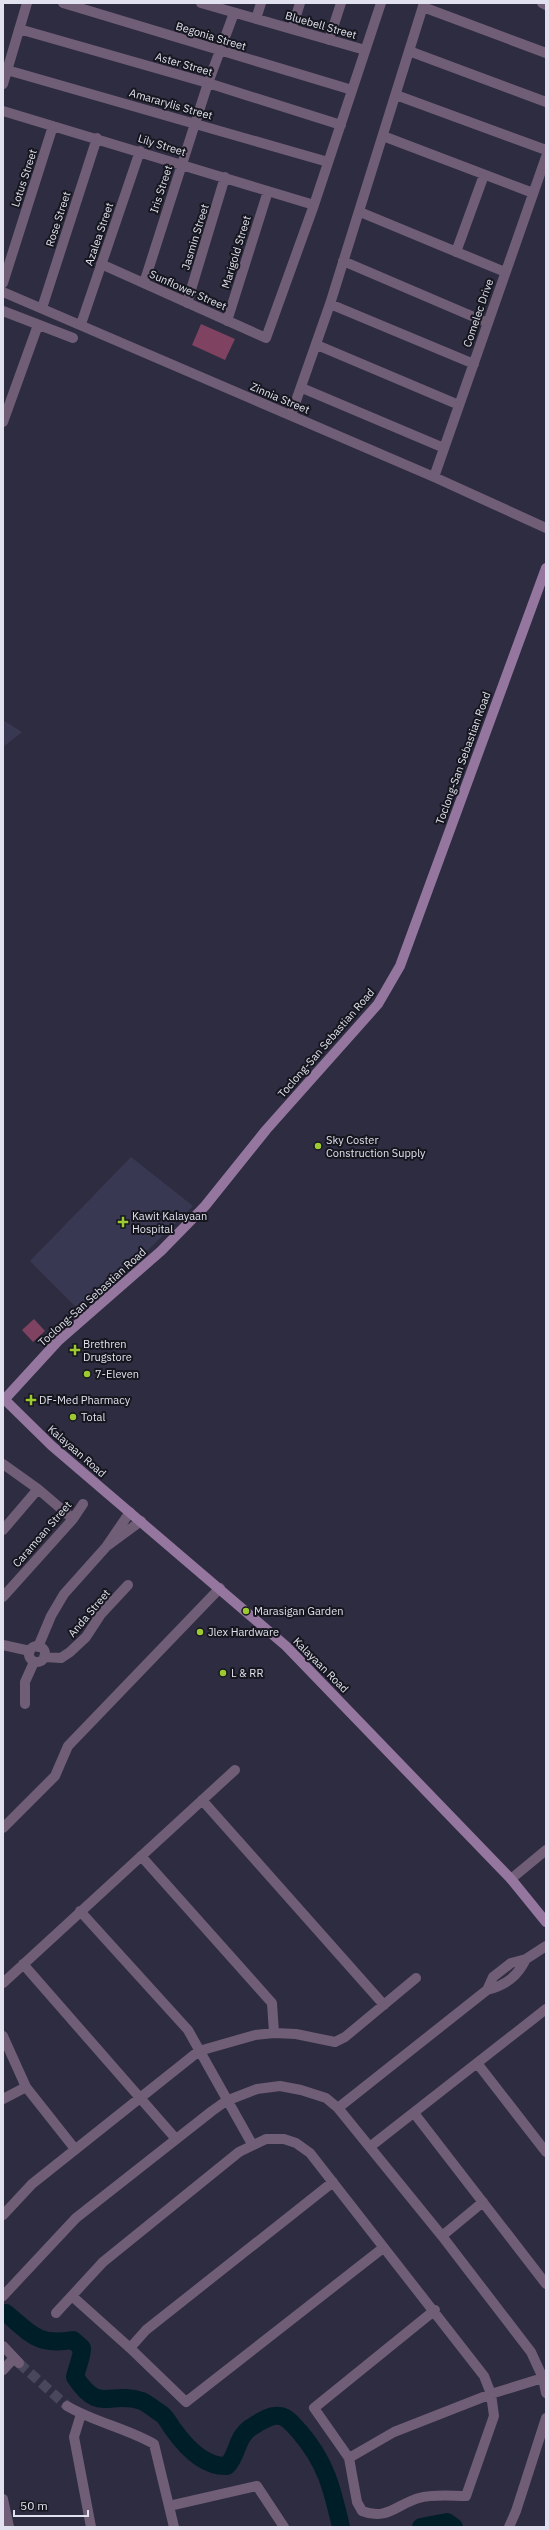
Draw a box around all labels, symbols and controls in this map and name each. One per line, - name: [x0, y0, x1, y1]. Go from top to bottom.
- street label: Bluebell Street: [284, 8, 358, 42]
- street label: Begonia Street: [174, 19, 248, 53]
- street label: Aster Street: [154, 49, 214, 79]
- street label: Amararylis Street: [128, 85, 214, 123]
- street label: Lily Street: [136, 131, 188, 159]
- street label: Lotus Street: [8, 147, 40, 209]
- street label: Iris Street: [147, 163, 175, 215]
- street label: Rose Street: [43, 190, 74, 248]
- street label: Azalea Street: [82, 200, 116, 267]
- street label: Jasmin Street: [178, 202, 212, 272]
- street label: Marigold Street: [218, 214, 254, 290]
- street label: Sunflower Street: [147, 267, 229, 313]
- street label: Comelec Drive: [460, 277, 496, 349]
- street label: Zinnia Street: [248, 379, 312, 417]
- street label: Toclong-San Sebastian Road: [432, 690, 494, 826]
- street label: Toclong-San Sebastian Road: [275, 985, 377, 1101]
- place label: Sky Coster Construction Supply: [326, 1133, 426, 1160]
- marker: Sky Coster Construction Supply: [313, 1141, 323, 1151]
- place label: Kawit Kalayaan Hospital: [132, 1209, 207, 1236]
- marker: Kawit Kalayaan Hospital: [117, 1216, 129, 1228]
- street label: Toclong-San Sebastian Road: [35, 1245, 149, 1349]
- place label: Brethren Drugstore: [83, 1337, 132, 1364]
- marker: Brethren Drugstore: [70, 1345, 80, 1355]
- place label: 7-Eleven: [95, 1367, 139, 1381]
- marker: 7-Eleven: [82, 1369, 92, 1379]
- place label: DF-Med Pharmacy: [39, 1393, 131, 1407]
- marker: DF-Med Pharmacy: [26, 1395, 36, 1405]
- place label: Total: [81, 1410, 105, 1424]
- marker: Total: [68, 1412, 78, 1422]
- street label: Kalayaan Road: [45, 1422, 109, 1480]
- street label: Caramoan Street: [9, 1498, 75, 1570]
- street label: Anda Street: [65, 1586, 113, 1640]
- place label: Marasigan Garden: [254, 1604, 343, 1618]
- marker: Marasigan Garden: [241, 1606, 251, 1616]
- place label: Jlex Hardware: [208, 1625, 279, 1639]
- marker: Jlex Hardware: [195, 1627, 205, 1637]
- street label: Kalayaan Road: [290, 1634, 352, 1696]
- place label: L & RR: [231, 1666, 263, 1680]
- marker: L & RR: [218, 1668, 228, 1678]
- scale bar: [14, 2492, 88, 2518]
- text: 50 m: [20, 2498, 48, 2513]

